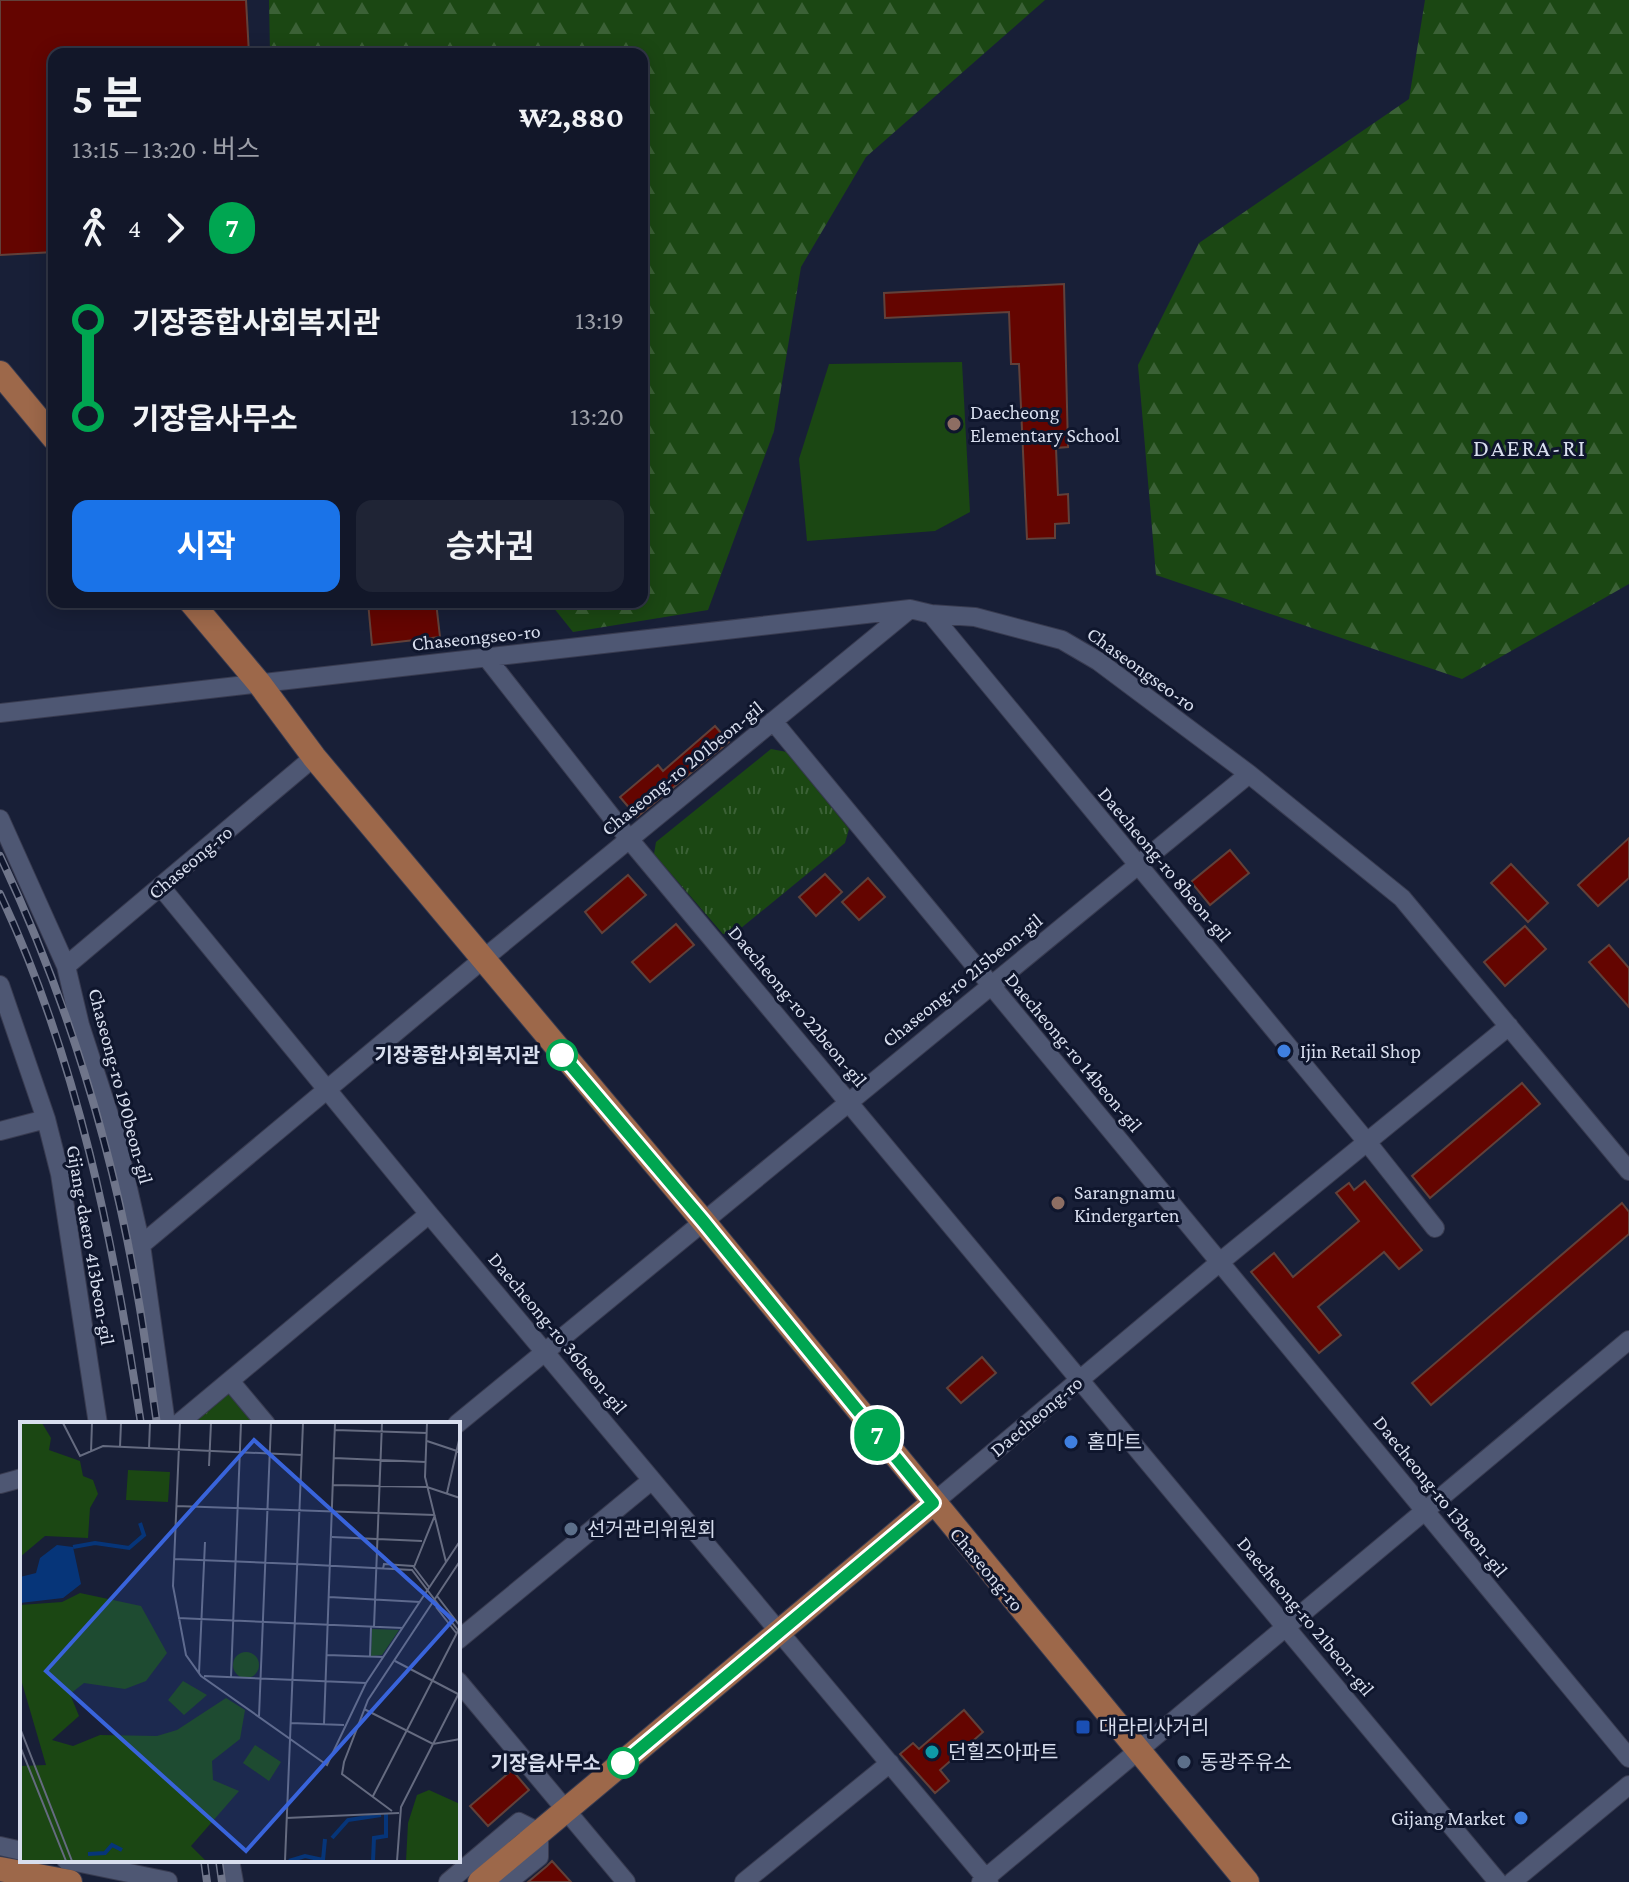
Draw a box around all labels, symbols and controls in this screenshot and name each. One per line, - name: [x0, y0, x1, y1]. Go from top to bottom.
- text: 5 분: [72, 74, 143, 122]
- text: ₩2,880: [519, 100, 624, 133]
- text: 13:15 – 13:20 · 버스: [72, 135, 260, 164]
- icon: walk: [72, 206, 116, 250]
- icon: forward: [153, 206, 197, 250]
- text: 7: [225, 212, 239, 243]
- text: 4: [128, 214, 141, 243]
- text: 기장종합사회복지관: [132, 306, 380, 339]
- text: 13:19: [575, 306, 624, 335]
- place label: Daecheong Elementary School: [970, 401, 1120, 447]
- text: 기장읍사무소: [132, 402, 298, 435]
- text: 13:20: [570, 402, 624, 431]
- marker: Daecheong Elementary School: [945, 415, 963, 433]
- district label: DAERA-RI: [1473, 434, 1587, 461]
- button: 시작: [72, 500, 340, 592]
- button: 승차권: [356, 500, 624, 592]
- street label: Chaseongseo-ro: [410, 619, 542, 656]
- street label: Chaseongseo-ro: [1083, 622, 1201, 717]
- street label: Chaseong-ro 201beon-gil: [597, 696, 768, 841]
- street label: Daecheong-ro 8beon-gil: [1093, 782, 1236, 946]
- street label: Chaseong-ro: [144, 821, 237, 904]
- street label: Chaseong-ro 215beon-gil: [878, 909, 1047, 1052]
- street label: Daecheong-ro 22beon-gil: [724, 921, 872, 1092]
- street label: Daecheong-ro 14beon-gil: [1000, 968, 1147, 1137]
- street label: Chaseong-ro 190beon-gil: [83, 986, 158, 1186]
- marker: 기장종합사회복지관: [547, 1040, 577, 1070]
- place label: Ijin Retail Shop: [1300, 1040, 1421, 1063]
- marker: Ijin Retail Shop: [1275, 1042, 1293, 1060]
- place label: 기장종합사회복지관: [374, 1044, 541, 1066]
- street label: Gijang-daero 413beon-gil: [62, 1143, 119, 1347]
- place label: Sarangnamu Kindergarten: [1074, 1181, 1180, 1227]
- marker: Sarangnamu Kindergarten: [1049, 1194, 1067, 1212]
- street label: Daecheong-ro 36beon-gil: [483, 1248, 632, 1419]
- street label: Daecheong-ro: [986, 1371, 1087, 1462]
- line badge: 7: [851, 1409, 903, 1461]
- street label: Daecheong-ro 13beon-gil: [1369, 1411, 1513, 1581]
- text: 7: [870, 1419, 884, 1450]
- inset map: [20, 1422, 460, 1862]
- place label: 홈마트: [1087, 1431, 1142, 1453]
- marker: 홈마트: [1062, 1433, 1080, 1451]
- place label: 선거관리위원회: [587, 1518, 716, 1540]
- marker: 선거관리위원회: [562, 1520, 580, 1538]
- street label: Chaseong-ro: [945, 1523, 1028, 1616]
- street label: Daecheong-ro 21beon-gil: [1232, 1532, 1379, 1700]
- place label: 대라리사거리: [1099, 1716, 1209, 1738]
- marker: 대라리사거리: [1074, 1718, 1092, 1736]
- place label: 던힐즈아파트: [948, 1741, 1058, 1763]
- marker: 던힐즈아파트: [923, 1743, 941, 1761]
- marker: 기장읍사무소: [608, 1748, 638, 1778]
- place label: 동광주유소: [1200, 1751, 1292, 1773]
- place label: 기장읍사무소: [491, 1752, 601, 1774]
- marker: 동광주유소: [1175, 1753, 1193, 1771]
- place label: Gijang Market: [1391, 1807, 1505, 1830]
- marker: Gijang Market: [1512, 1809, 1530, 1827]

